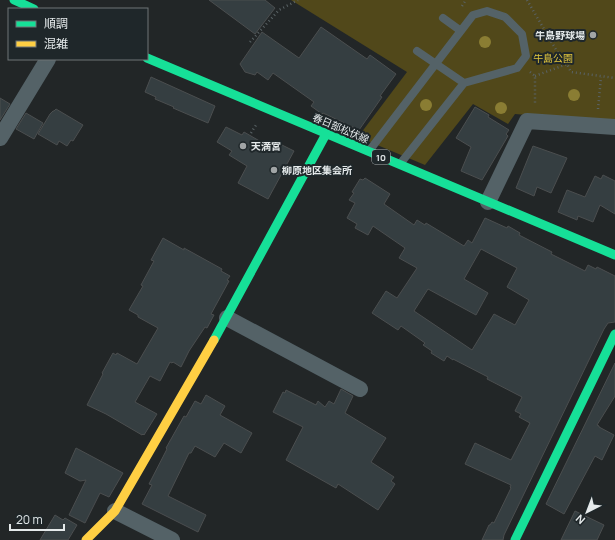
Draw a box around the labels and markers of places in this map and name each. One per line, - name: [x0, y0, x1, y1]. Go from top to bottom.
- place label: 牛島野球場: [535, 28, 585, 42]
- marker: 牛島野球場: [588, 30, 598, 40]
- place label: 天満宮: [251, 139, 281, 153]
- marker: 天満宮: [238, 141, 248, 151]
- place label: 柳原地区集会所: [281, 163, 352, 177]
- marker: 柳原地区集会所: [269, 165, 279, 175]

